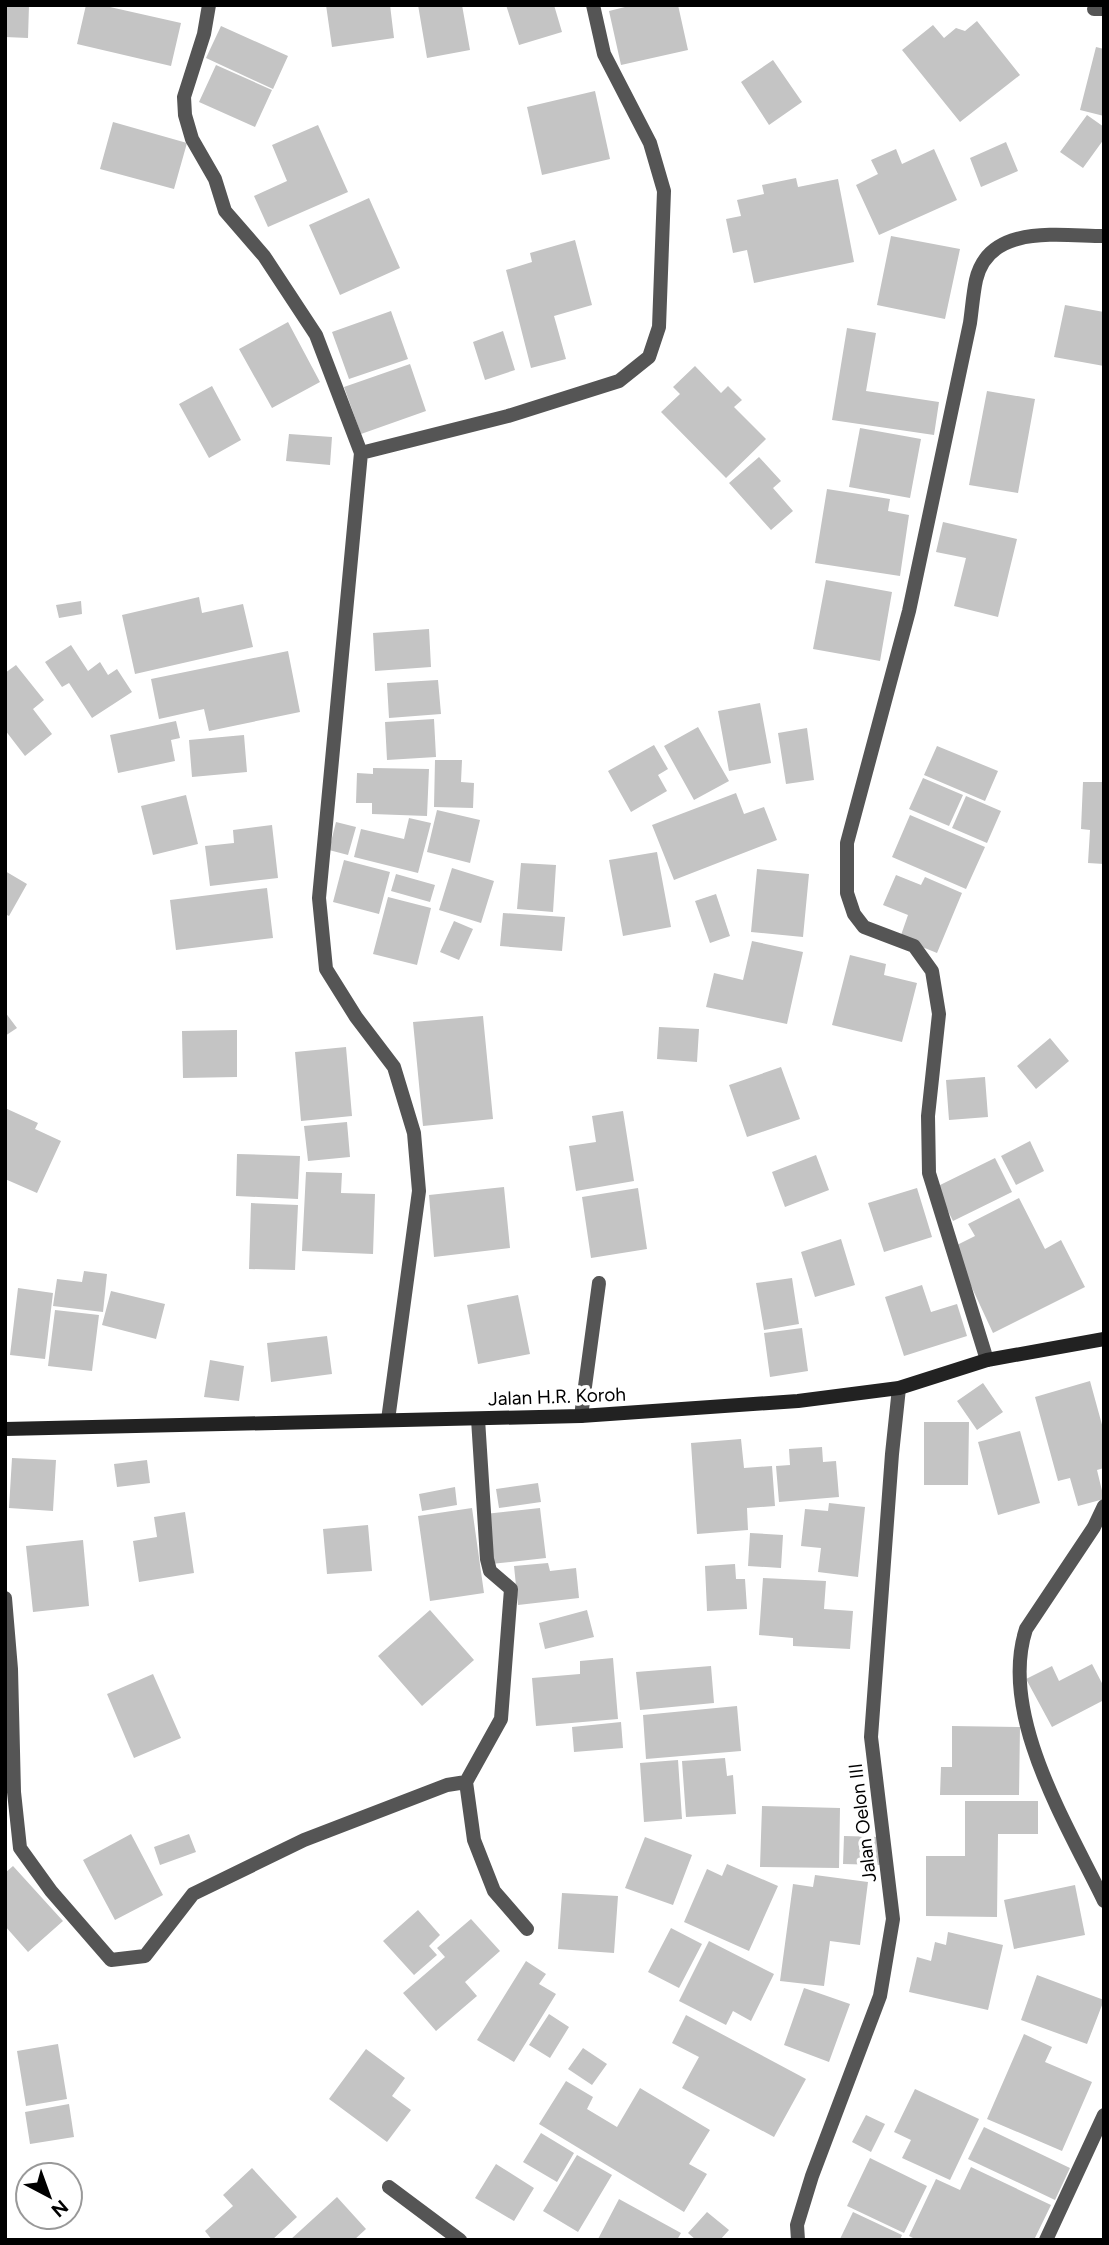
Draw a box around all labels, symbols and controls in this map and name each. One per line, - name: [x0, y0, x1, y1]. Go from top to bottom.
- street label: Jalan H.R. Koroh: [488, 1383, 626, 1410]
- street label: Jalan Oelon III: [844, 1762, 881, 1884]
- north arrow: [14, 2161, 84, 2231]
- text: N: [47, 2195, 73, 2222]

